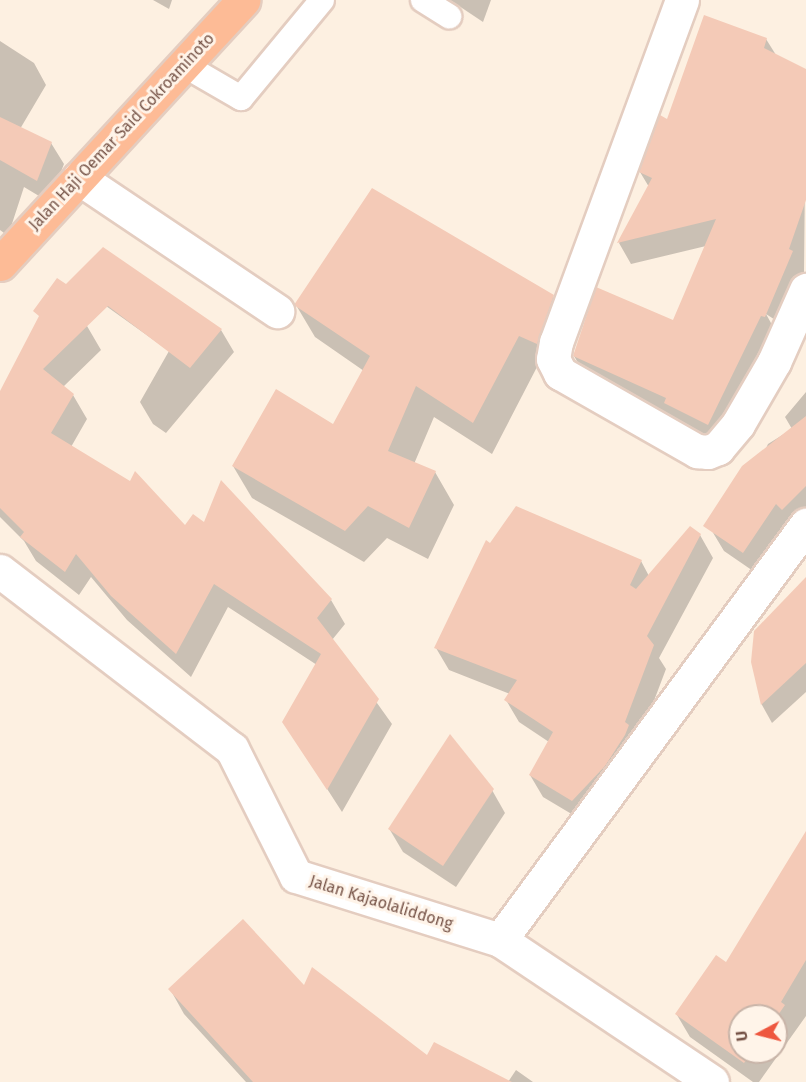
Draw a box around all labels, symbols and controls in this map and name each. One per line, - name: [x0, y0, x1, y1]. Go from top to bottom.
- street label: Jalan Haji Oemar Said Cokroaminoto: [25, 29, 219, 235]
- street label: Jalan Kajaolaliddong: [307, 872, 455, 934]
- north arrow: [728, 1004, 788, 1064]
- text: U: [732, 1030, 752, 1042]

